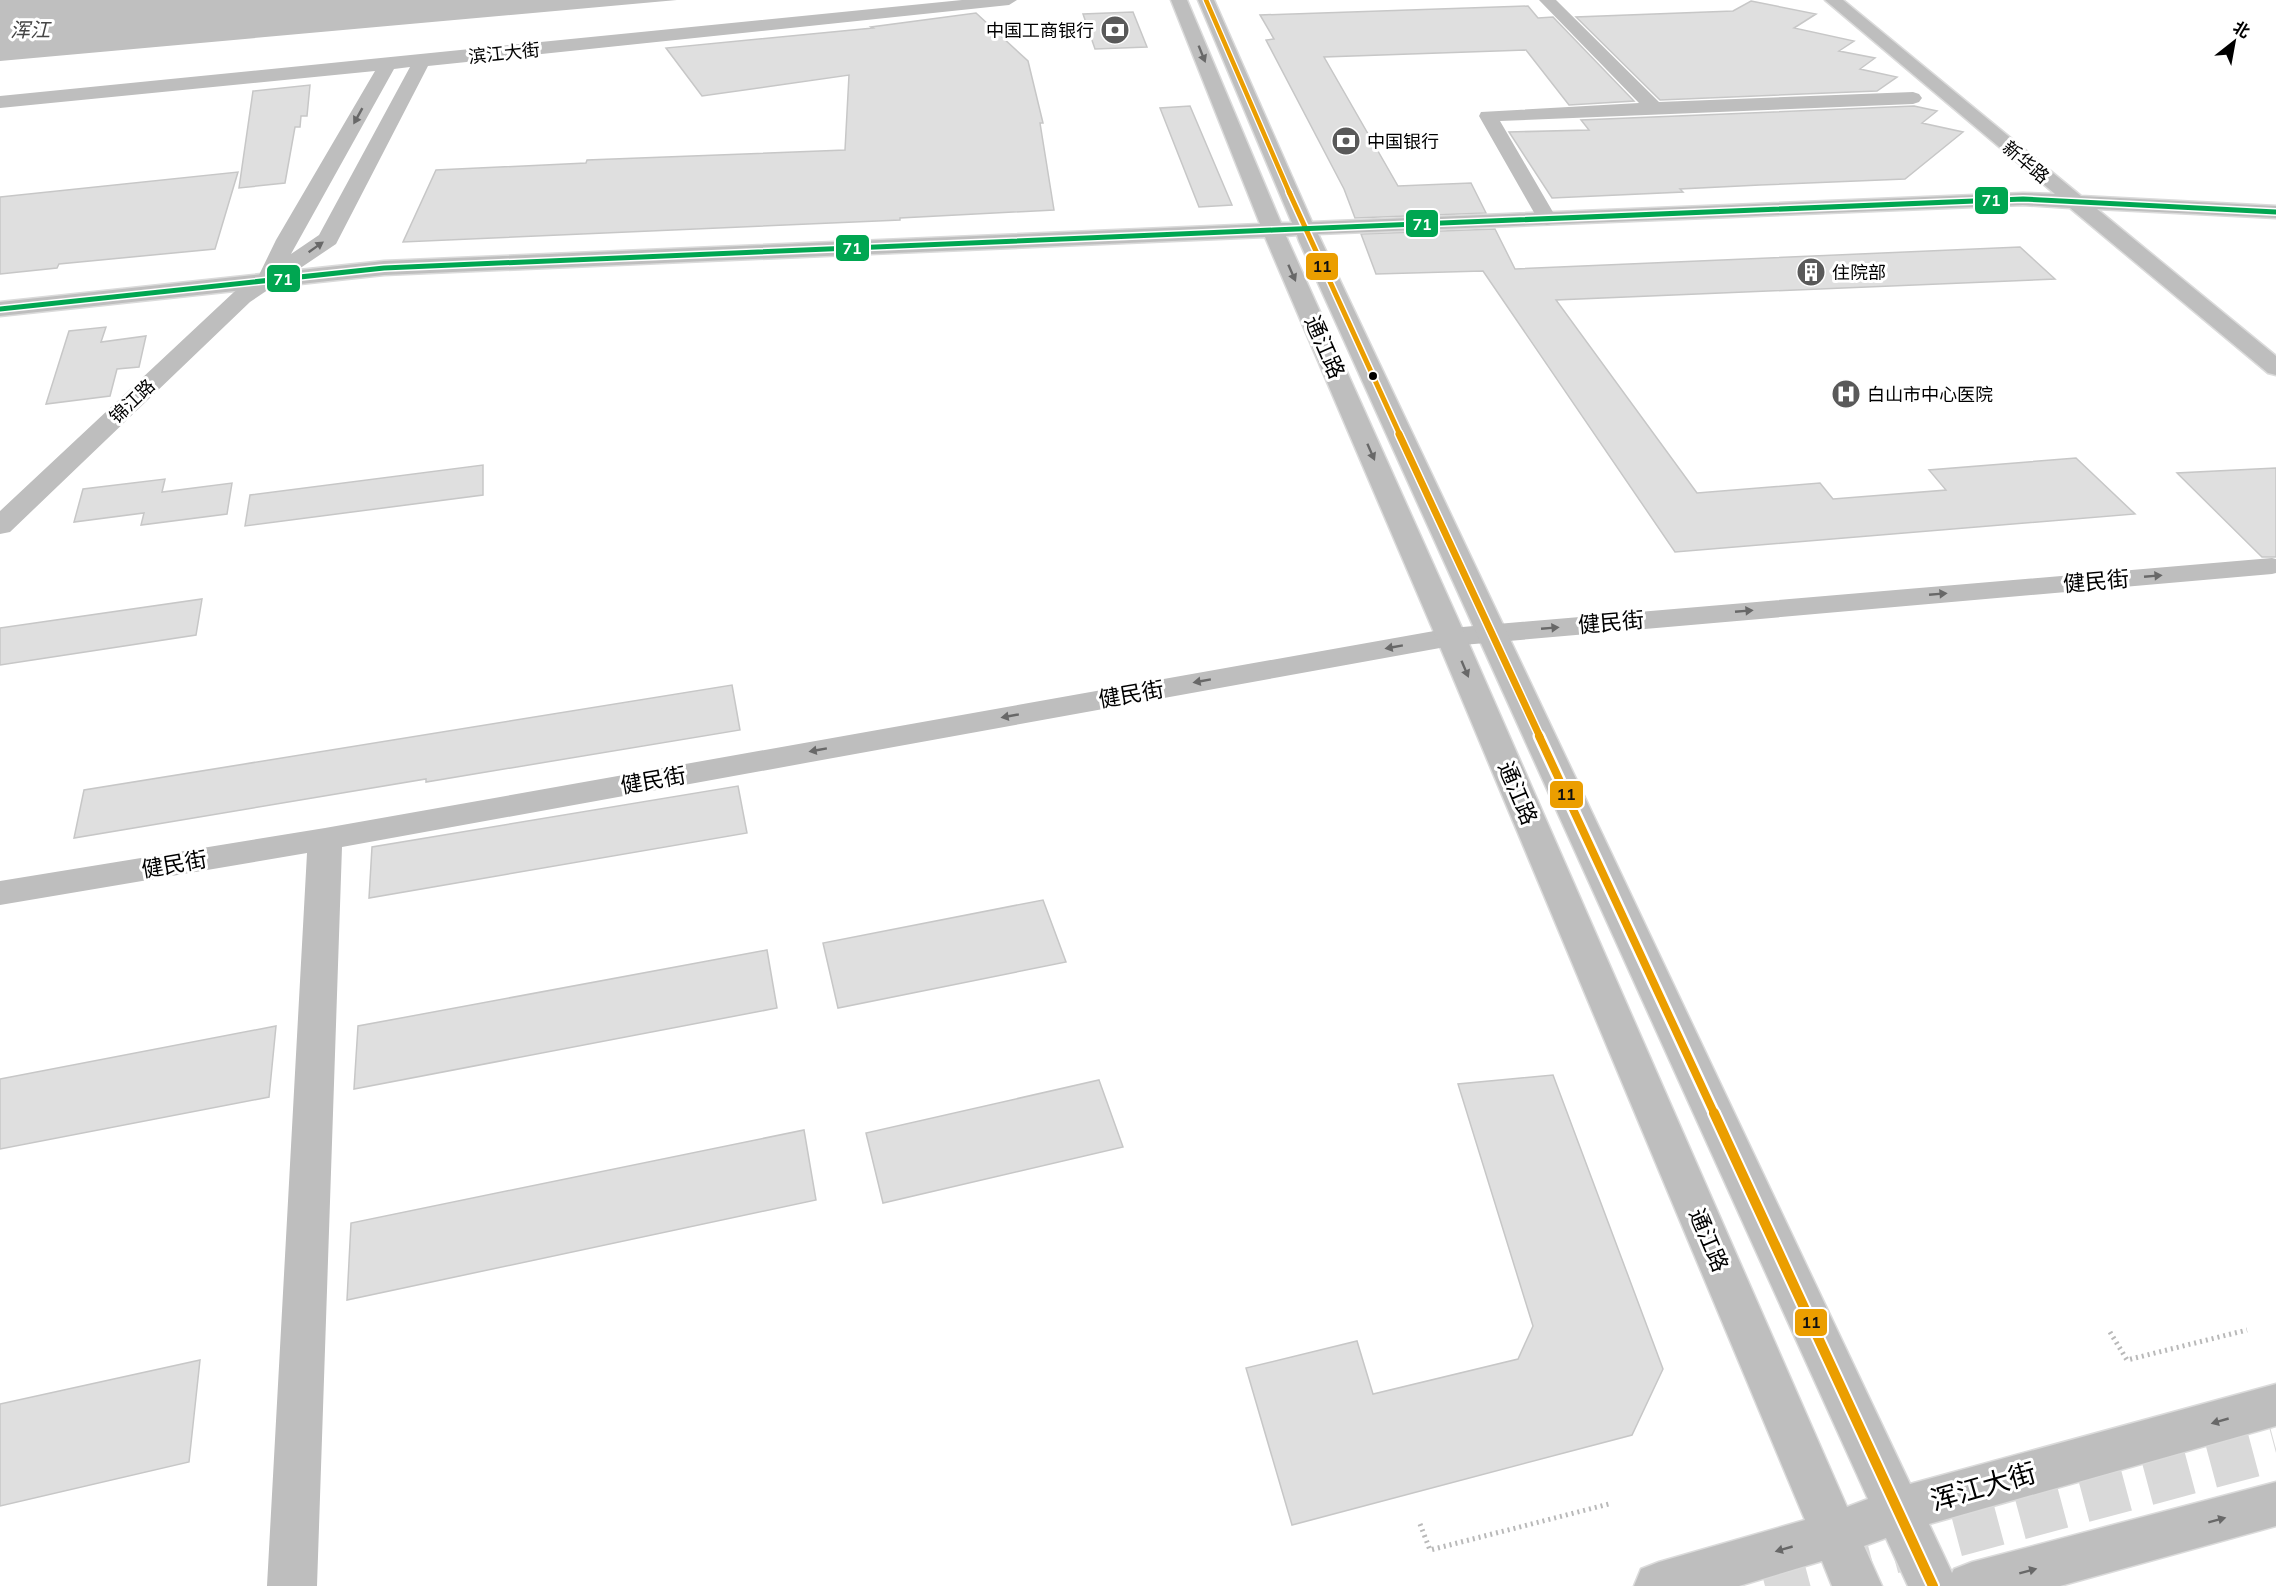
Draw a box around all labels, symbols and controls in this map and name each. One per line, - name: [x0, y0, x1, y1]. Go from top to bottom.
- north arrow: [2204, 12, 2264, 72]
- bank icon: 中国工商银行: [1099, 14, 1131, 46]
- text: 北: [2230, 16, 2254, 42]
- water label: 浑江: [10, 17, 52, 42]
- place label: 中国工商银行: [986, 19, 1094, 42]
- street label: 滨江大街: [467, 38, 541, 68]
- one-way arrow: [1198, 45, 1207, 63]
- one-way arrow: [353, 108, 363, 125]
- bank icon: 中国银行: [1330, 125, 1362, 157]
- place label: 中国银行: [1367, 130, 1439, 153]
- street label: 新华路: [1998, 136, 2054, 188]
- line badge: 71: [1974, 186, 2009, 215]
- text: 71: [1981, 190, 2001, 210]
- line badge: 71: [1405, 209, 1439, 238]
- text: 71: [1412, 214, 1432, 234]
- line badge: 71: [835, 234, 870, 262]
- text: 71: [842, 238, 862, 258]
- one-way arrow: [308, 241, 324, 253]
- line badge: 11: [1305, 252, 1339, 281]
- text: 11: [1312, 256, 1332, 276]
- building icon: 住院部: [1795, 256, 1827, 288]
- place label: 住院部: [1832, 261, 1886, 284]
- line badge: 71: [266, 264, 301, 293]
- one-way arrow: [1288, 264, 1298, 282]
- text: 71: [273, 269, 293, 289]
- street label: 通江路: [1299, 311, 1351, 383]
- unlabelled marker: [1367, 370, 1379, 382]
- street label: 锦江路: [105, 374, 159, 428]
- hospital icon: 白山市中心医院: [1830, 378, 1862, 410]
- place label: 白山市中心医院: [1867, 383, 1993, 406]
- one-way arrow: [1366, 443, 1375, 460]
- street label: 健民街: [2062, 564, 2130, 598]
- one-way arrow: [2144, 571, 2163, 581]
- one-way arrow: [1929, 590, 1948, 599]
- street label: 健民街: [1577, 605, 1645, 639]
- one-way arrow: [1734, 606, 1753, 616]
- one-way arrow: [1540, 623, 1559, 632]
- one-way arrow: [1384, 643, 1403, 652]
- one-way arrow: [1461, 660, 1470, 678]
- street label: 健民街: [1096, 674, 1166, 714]
- one-way arrow: [1192, 677, 1211, 686]
- one-way arrow: [1000, 712, 1019, 721]
- one-way arrow: [808, 746, 827, 755]
- street label: 通江路: [1492, 757, 1544, 829]
- street label: 健民街: [618, 760, 688, 800]
- line badge: 11: [1549, 780, 1584, 809]
- text: 11: [1556, 784, 1576, 804]
- street label: 健民街: [139, 844, 209, 884]
- street label: 通江路: [1683, 1204, 1735, 1276]
- line badge: 11: [1794, 1308, 1828, 1337]
- text: 11: [1801, 1312, 1821, 1332]
- one-way arrow: [2211, 1416, 2229, 1426]
- street label: 浑江大街: [1926, 1455, 2040, 1517]
- one-way arrow: [2208, 1515, 2226, 1524]
- one-way arrow: [1775, 1545, 1793, 1554]
- one-way arrow: [2019, 1565, 2038, 1575]

